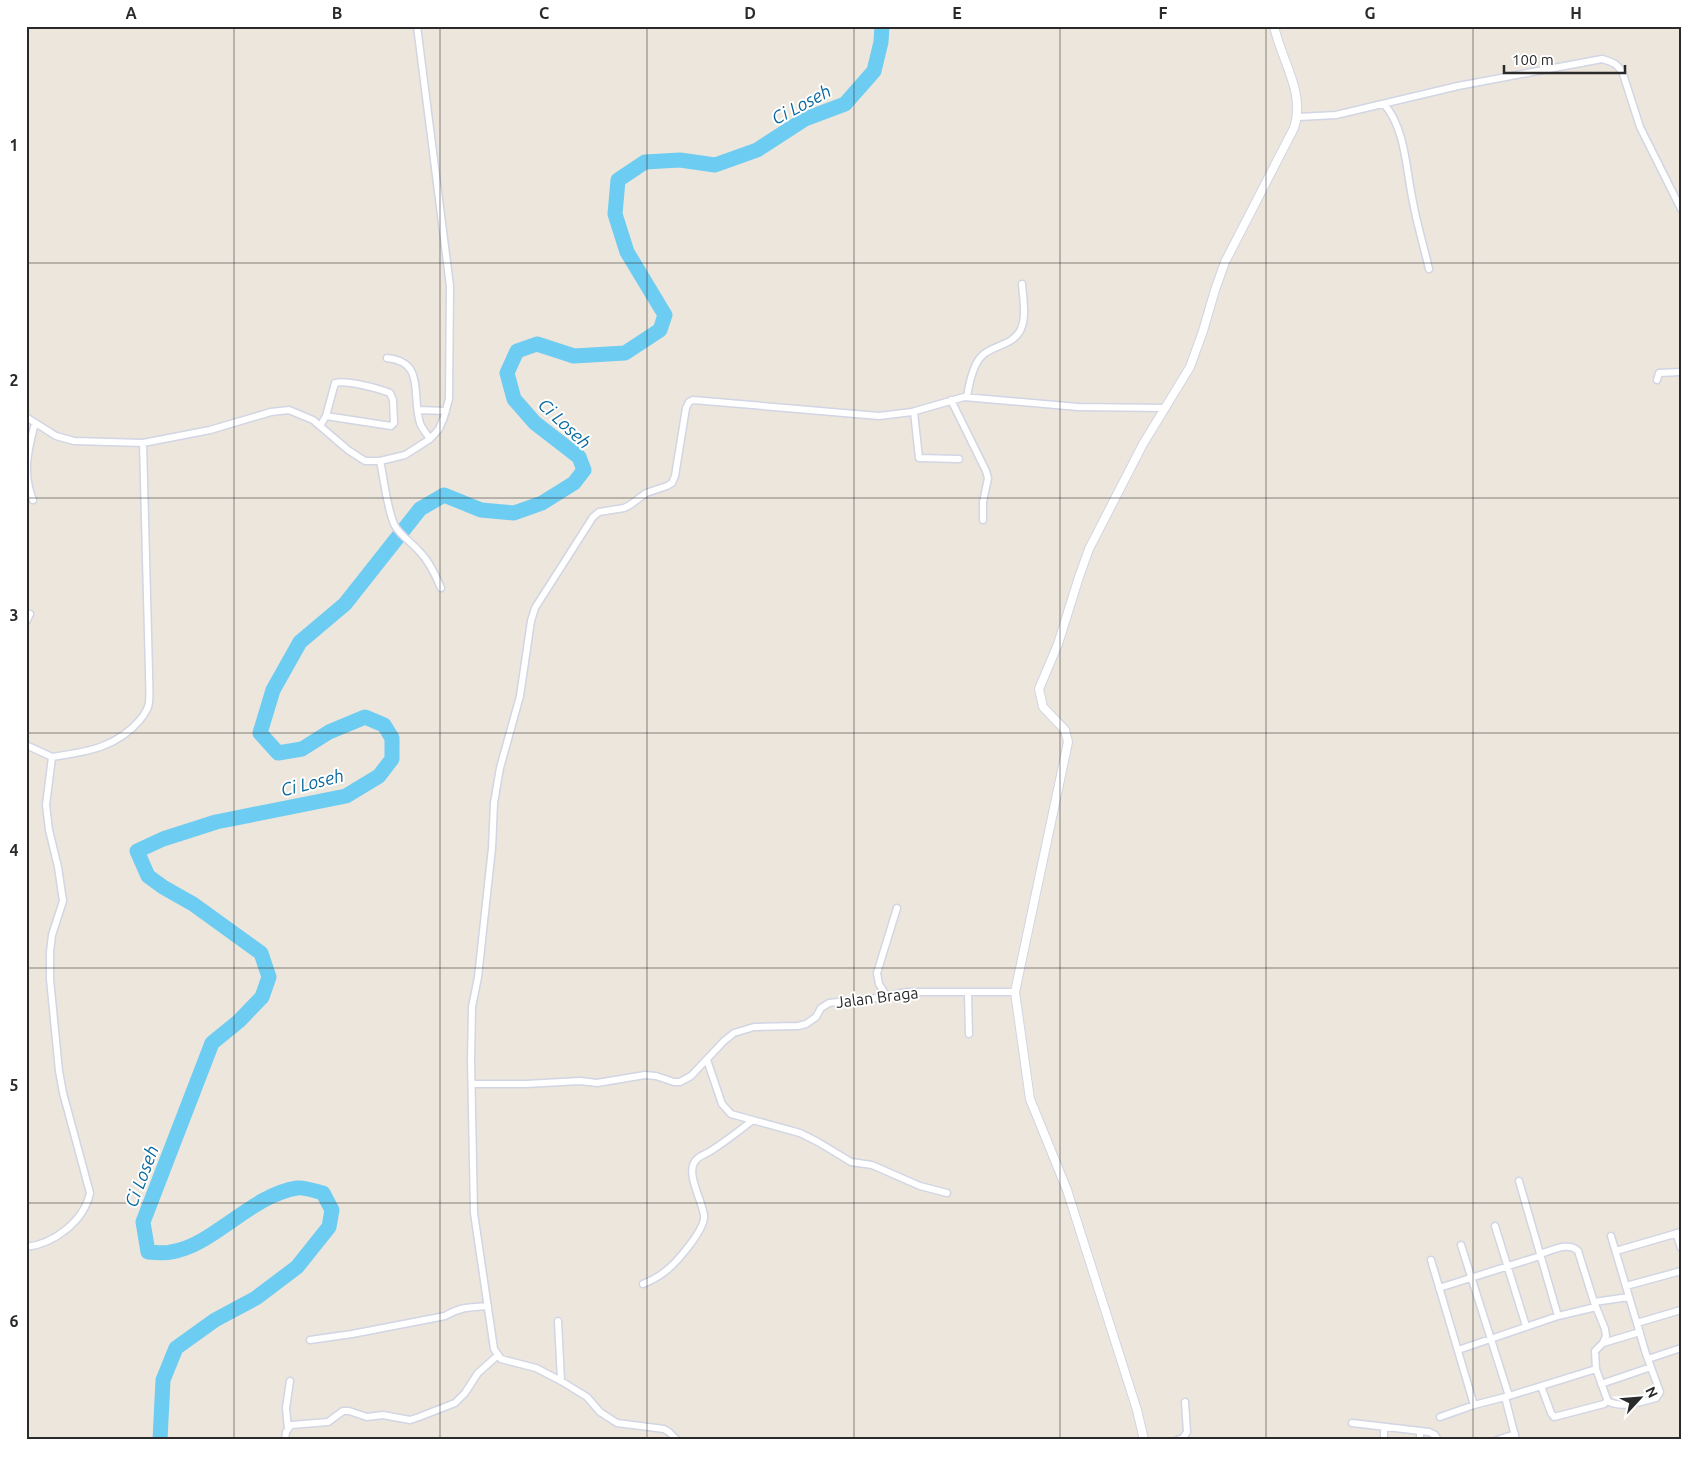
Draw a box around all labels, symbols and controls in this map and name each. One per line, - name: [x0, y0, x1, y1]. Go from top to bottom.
- text: A: [125, 4, 137, 22]
- text: B: [332, 4, 342, 22]
- text: C: [539, 4, 549, 22]
- text: D: [744, 4, 756, 22]
- text: E: [952, 4, 962, 22]
- text: F: [1159, 4, 1168, 22]
- text: G: [1364, 4, 1376, 22]
- text: H: [1570, 4, 1582, 22]
- scale bar: [1504, 42, 1626, 74]
- text: 100 m: [1512, 51, 1554, 68]
- water label: Ci Loseh: [768, 80, 834, 128]
- text: 1: [9, 136, 19, 154]
- text: 2: [9, 371, 19, 389]
- water label: Ci Loseh: [535, 394, 595, 452]
- text: 3: [9, 606, 19, 624]
- water label: Ci Loseh: [278, 765, 346, 799]
- text: 4: [9, 841, 19, 859]
- street label: Jalan Braga: [835, 983, 919, 1011]
- text: 5: [9, 1076, 19, 1094]
- water label: Ci Loseh: [120, 1142, 162, 1210]
- text: 6: [9, 1312, 19, 1330]
- north arrow: [1614, 1374, 1664, 1424]
- text: N: [1642, 1384, 1661, 1401]

